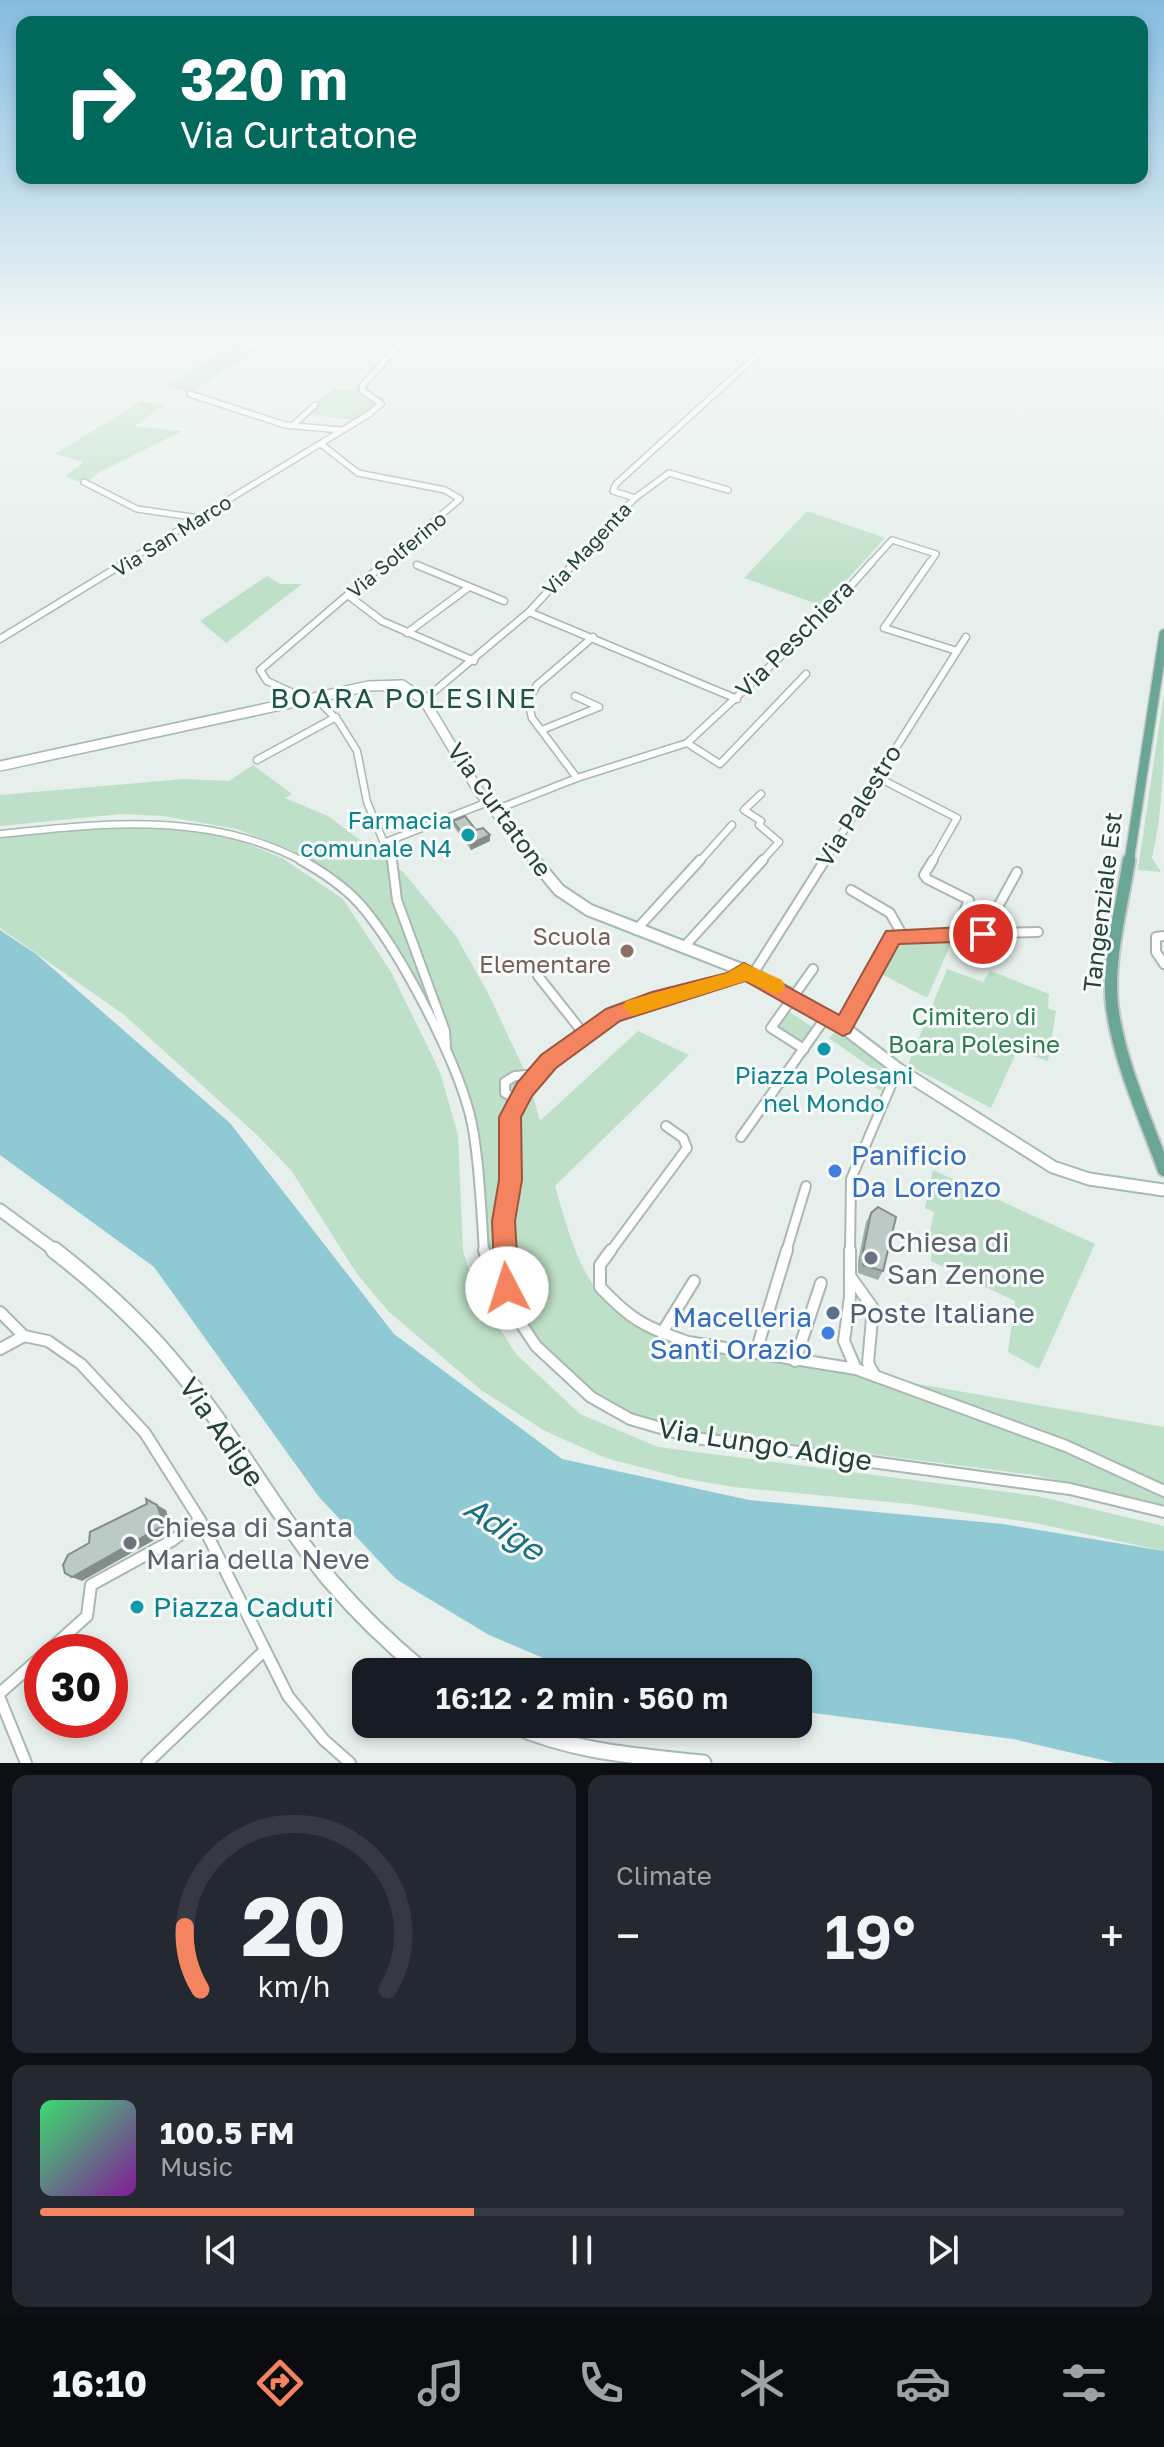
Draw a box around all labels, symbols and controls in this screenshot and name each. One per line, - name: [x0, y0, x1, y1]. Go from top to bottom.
- text: 320 m: [180, 45, 348, 112]
- icon: right: [48, 48, 152, 152]
- text: Via Curtatone: [180, 113, 418, 156]
- street label: Via San Marco: [108, 489, 235, 581]
- street label: Via Magenta: [537, 497, 636, 600]
- street label: Via Solferino: [342, 506, 451, 603]
- street label: Via Peschiera: [729, 573, 859, 703]
- district label: BOARA POLESINE: [270, 681, 538, 714]
- street label: Via Curtatone: [442, 737, 558, 882]
- street label: Via Palestro: [809, 739, 907, 872]
- place label: Farmacia comunale N4: [300, 805, 452, 862]
- street label: Tangenziale Est: [1076, 810, 1127, 993]
- marker: Farmacia comunale N4: [459, 826, 477, 844]
- pin: [949, 900, 1017, 968]
- icon: arrive: [961, 912, 1005, 956]
- place label: Scuola Elementare: [479, 921, 611, 978]
- marker: Scuola Elementare: [618, 942, 636, 960]
- park label: Cimitero di Boara Polesine: [888, 1001, 1060, 1058]
- marker: Piazza Polesani nel Mondo: [815, 1040, 833, 1058]
- place label: Piazza Polesani nel Mondo: [735, 1060, 913, 1117]
- place label: Panificio Da Lorenzo: [851, 1138, 1001, 1203]
- marker: Panificio Da Lorenzo: [826, 1162, 844, 1180]
- place label: Chiesa di San Zenone: [887, 1225, 1045, 1290]
- position arrow: [465, 1246, 549, 1330]
- marker: Chiesa di San Zenone: [862, 1249, 880, 1267]
- place label: Poste Italiane: [849, 1296, 1035, 1329]
- place label: Macelleria Santi Orazio: [650, 1300, 812, 1365]
- marker: Poste Italiane: [824, 1304, 842, 1322]
- marker: Macelleria Santi Orazio: [819, 1324, 837, 1342]
- street label: Via Adige: [173, 1371, 272, 1493]
- street label: Via Lungo Adige: [656, 1410, 874, 1477]
- water label: Adige: [458, 1488, 554, 1570]
- place label: Chiesa di Santa Maria della Neve: [146, 1510, 370, 1575]
- marker: Chiesa di Santa Maria della Neve: [121, 1534, 139, 1552]
- place label: Piazza Caduti: [153, 1590, 334, 1623]
- marker: Piazza Caduti: [128, 1598, 146, 1616]
- speed limit sign: 30: [24, 1634, 128, 1738]
- text: 16:12 · 2 min · 560 m: [436, 1680, 728, 1716]
- text: Climate: [616, 1860, 712, 1891]
- text: 20: [242, 1874, 346, 1974]
- text: 19°: [824, 1900, 916, 1972]
- text: −: [616, 1909, 640, 1962]
- text: +: [1100, 1909, 1124, 1962]
- text: km/h: [258, 1969, 330, 2003]
- text: 100.5 FM: [160, 2115, 294, 2151]
- text: Music: [160, 2151, 233, 2182]
- icon: previous: [199, 2228, 243, 2272]
- icon: pause: [560, 2228, 604, 2272]
- icon: next: [921, 2228, 965, 2272]
- icon: directions: [252, 2355, 308, 2411]
- icon: music: [413, 2355, 469, 2411]
- icon: phone: [573, 2355, 629, 2411]
- icon: climate: [734, 2355, 790, 2411]
- icon: car: [895, 2355, 951, 2411]
- icon: filters: [1056, 2355, 1112, 2411]
- text: 16:10: [52, 2362, 147, 2405]

